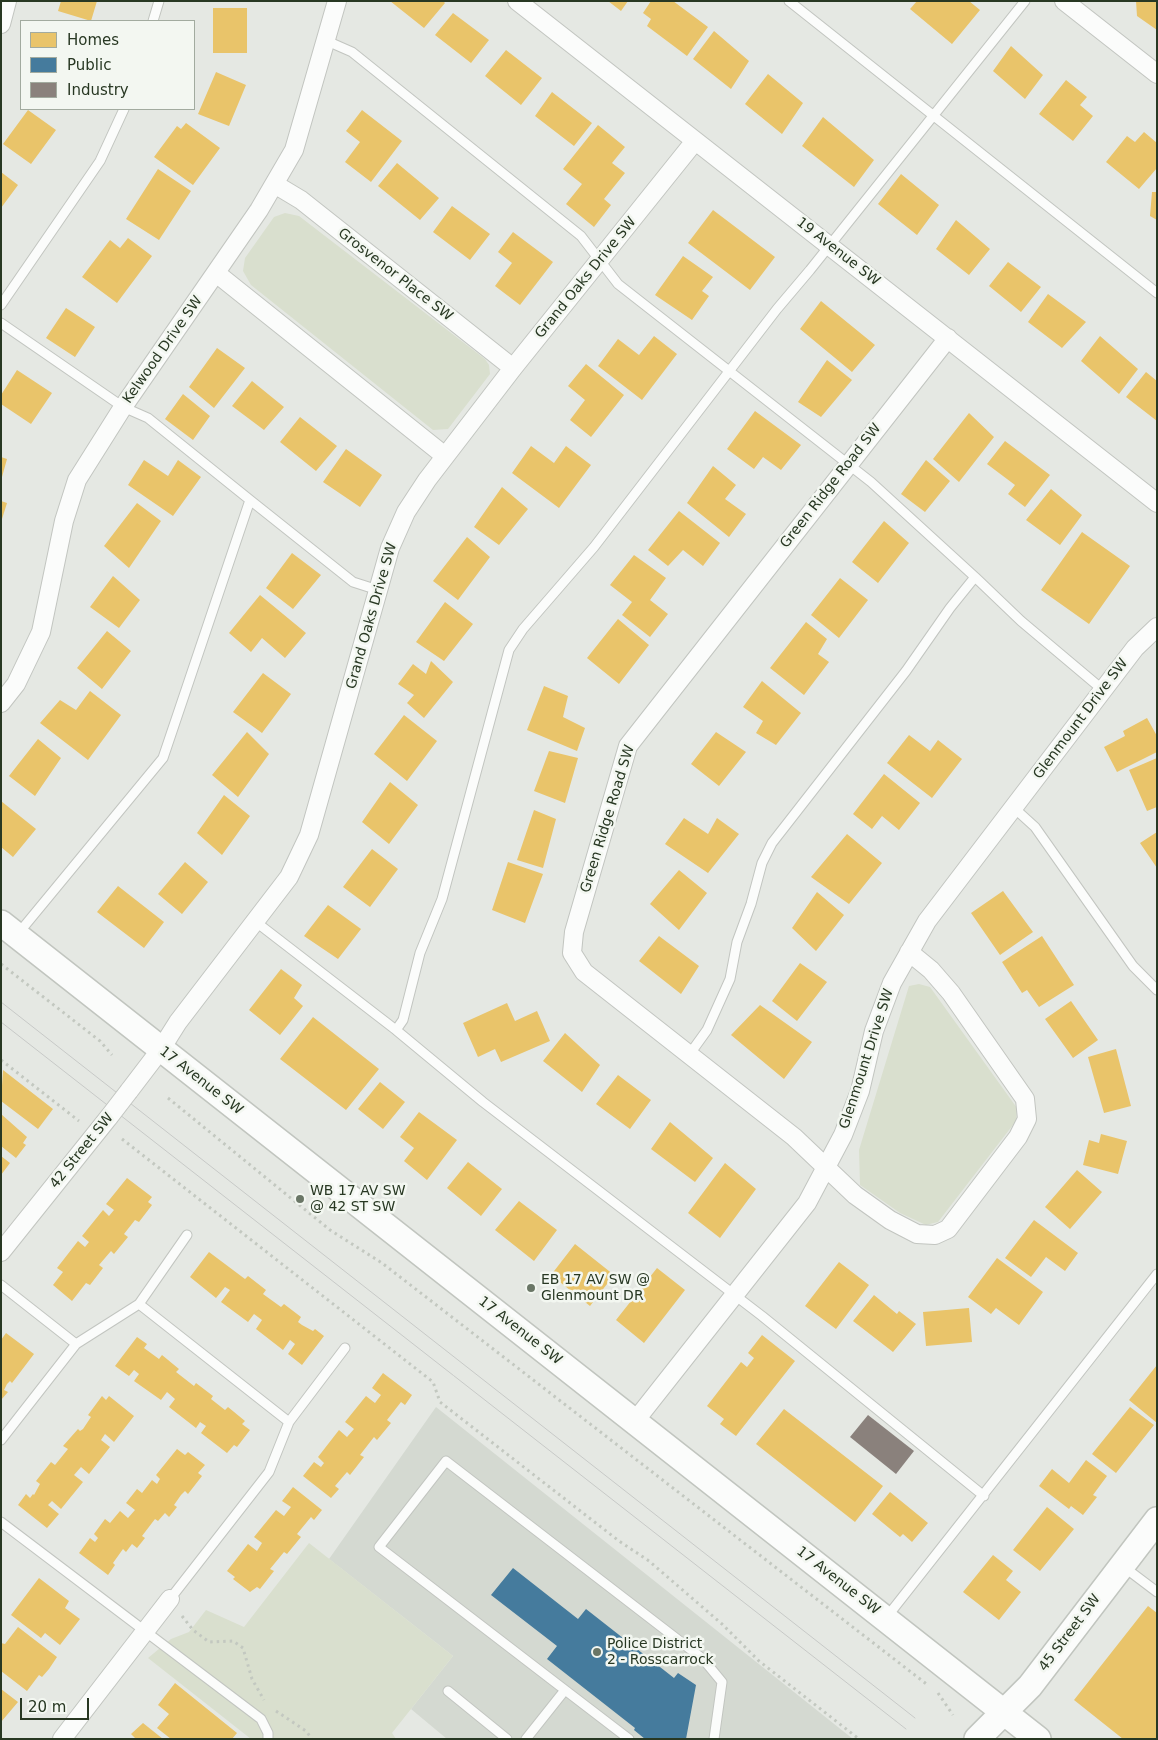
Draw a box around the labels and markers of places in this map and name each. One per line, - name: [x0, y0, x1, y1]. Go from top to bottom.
- place label: WB 17 AV SW @ 42 ST SW: [310, 1183, 406, 1216]
- marker: WB 17 AV SW @ 42 ST SW: [294, 1193, 306, 1205]
- place label: EB 17 AV SW @ Glenmount DR: [541, 1272, 650, 1304]
- marker: EB 17 AV SW @ Glenmount DR: [525, 1282, 537, 1294]
- place label: Police District 2 - Rosscarrock: [607, 1636, 714, 1668]
- marker: Police District 2 - Rosscarrock: [591, 1646, 603, 1658]

